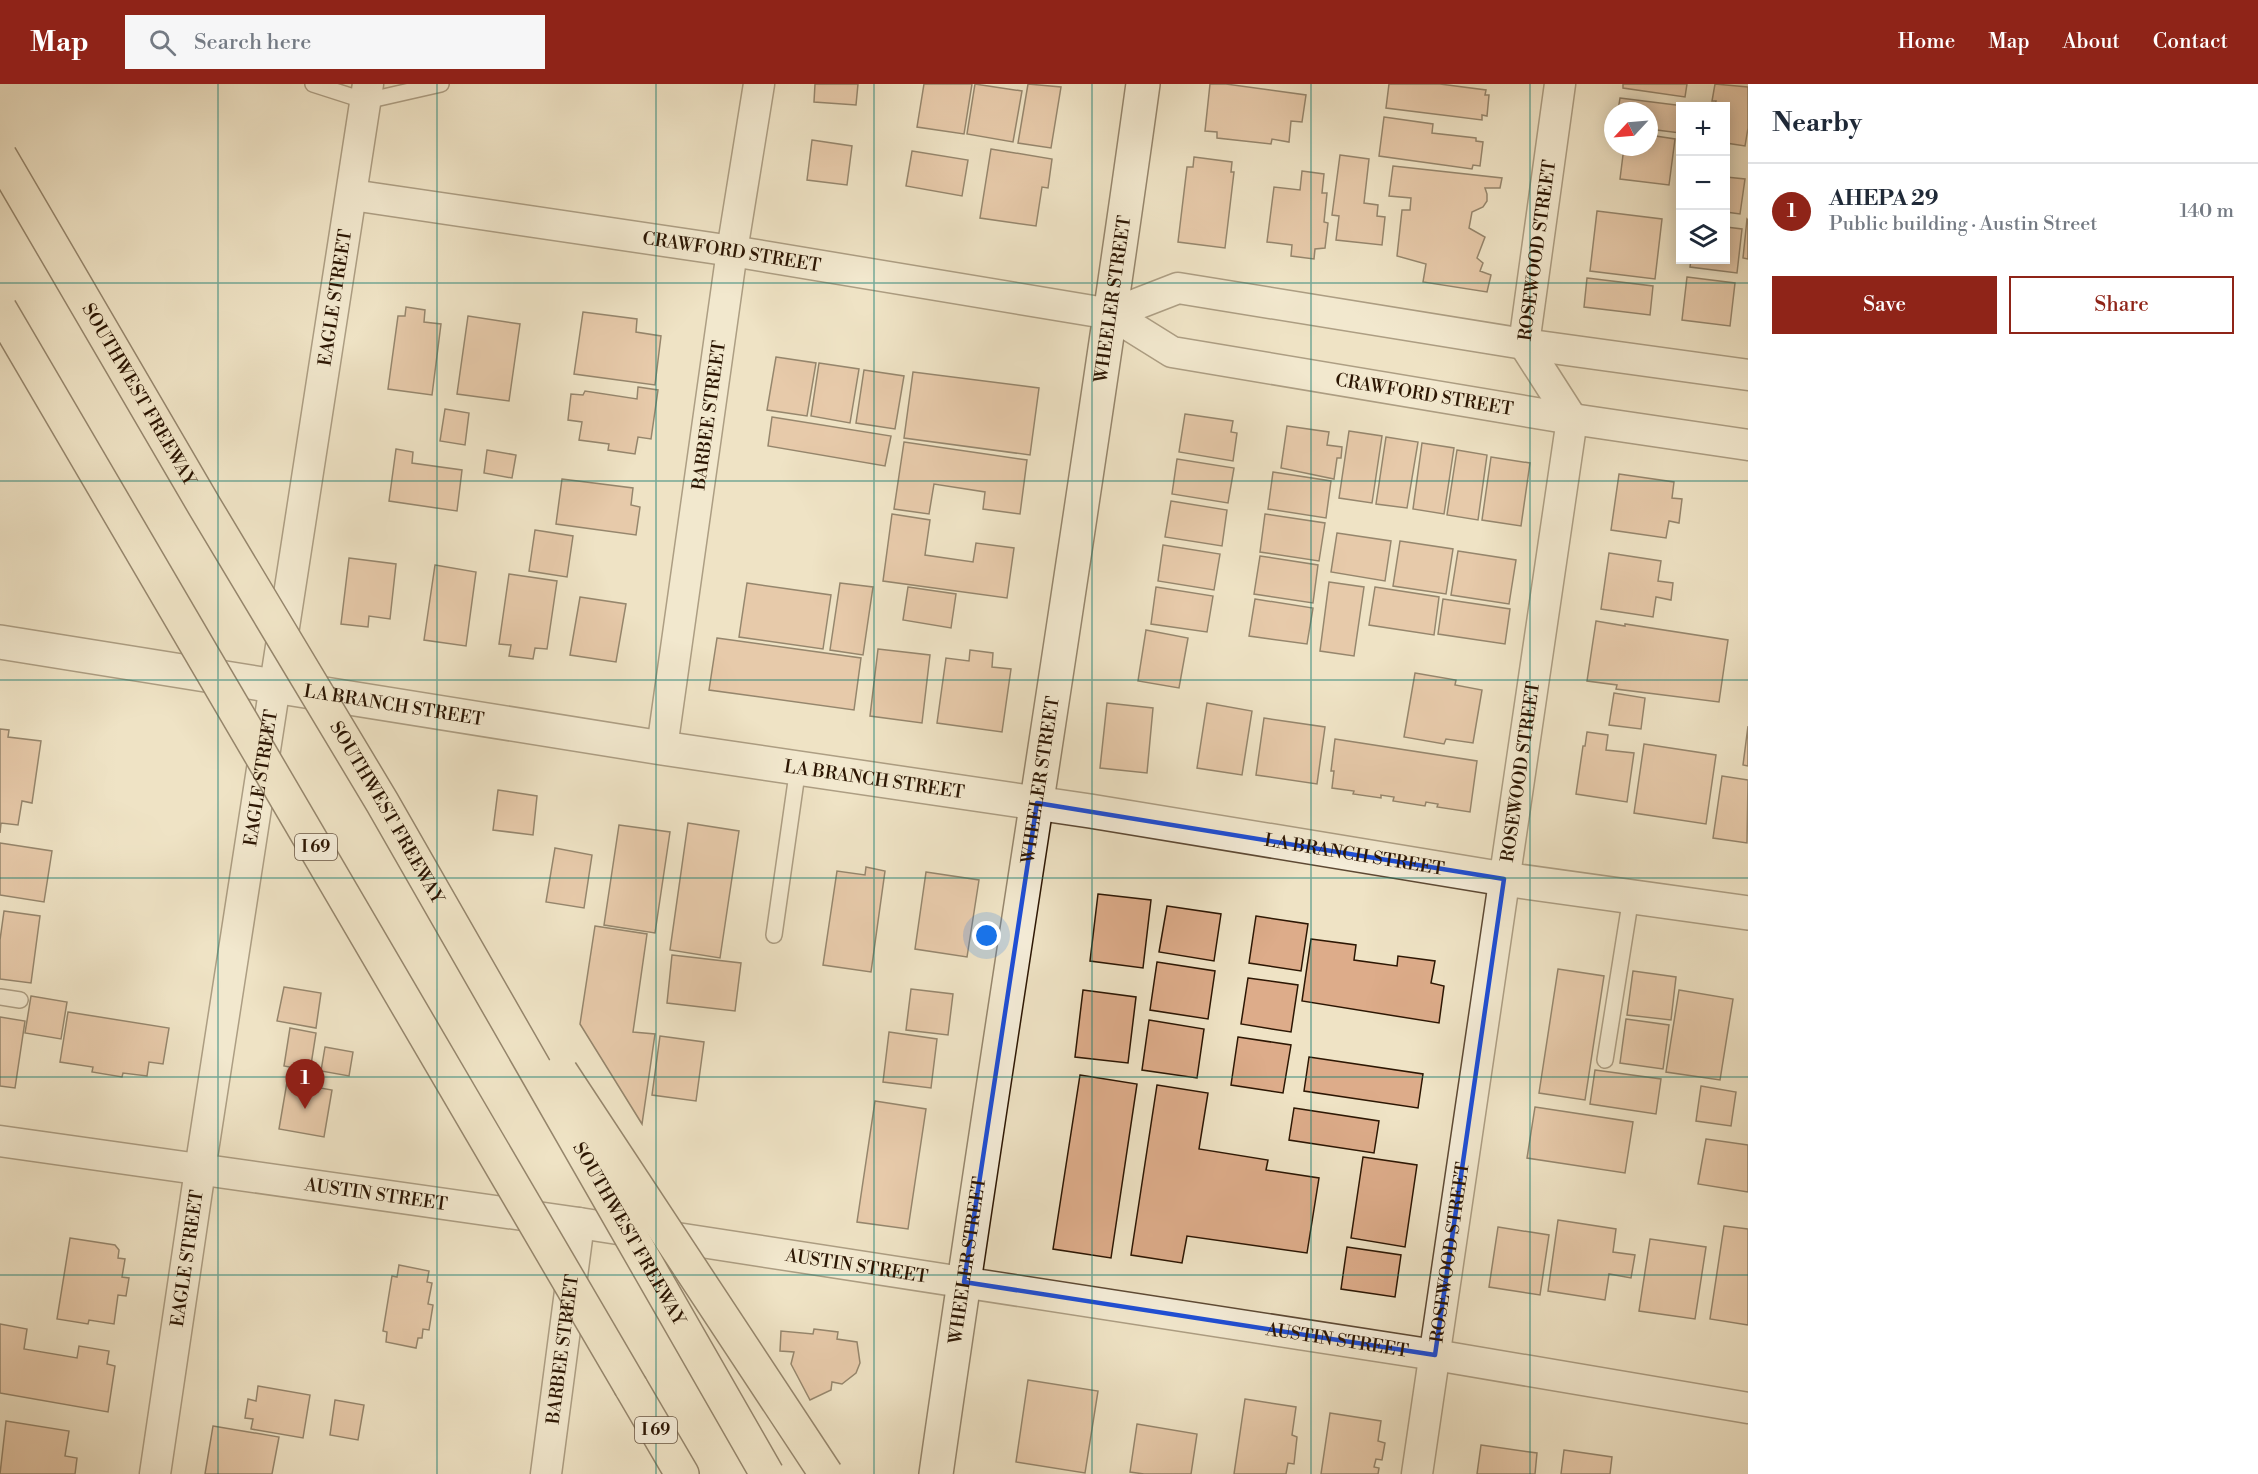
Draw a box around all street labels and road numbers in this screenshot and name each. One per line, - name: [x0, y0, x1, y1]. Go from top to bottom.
- street label: ROSEWOOD STREET: [1513, 158, 1561, 342]
- street label: WHEELER STREET: [1089, 214, 1136, 385]
- street label: CRAWFORD STREET: [641, 226, 823, 277]
- street label: EAGLE STREET: [313, 227, 357, 368]
- street label: SOUTHWEST FREEWAY: [77, 299, 202, 491]
- street label: BARBEE STREET: [687, 339, 731, 493]
- street label: CRAWFORD STREET: [1334, 368, 1515, 421]
- street label: LA BRANCH STREET: [302, 679, 486, 731]
- street label: ROSEWOOD STREET: [1496, 679, 1545, 864]
- street label: WHEELER STREET: [1016, 694, 1064, 866]
- street label: EAGLE STREET: [239, 708, 283, 848]
- street label: SOUTHWEST FREEWAY: [325, 717, 450, 909]
- street label: LA BRANCH STREET: [782, 755, 966, 804]
- street label: LA BRANCH STREET: [1263, 828, 1447, 881]
- road number: I 69: [295, 834, 337, 860]
- street label: SOUTHWEST FREEWAY: [568, 1138, 691, 1330]
- street label: ROSEWOOD STREET: [1425, 1160, 1474, 1344]
- street label: AUSTIN STREET: [302, 1173, 449, 1216]
- street label: WHEELER STREET: [943, 1175, 991, 1346]
- street label: EAGLE STREET: [165, 1188, 208, 1328]
- street label: AUSTIN STREET: [783, 1243, 930, 1288]
- street label: BARBEE STREET: [541, 1272, 584, 1426]
- street label: AUSTIN STREET: [1263, 1317, 1410, 1362]
- road number: I 69: [635, 1417, 677, 1443]

